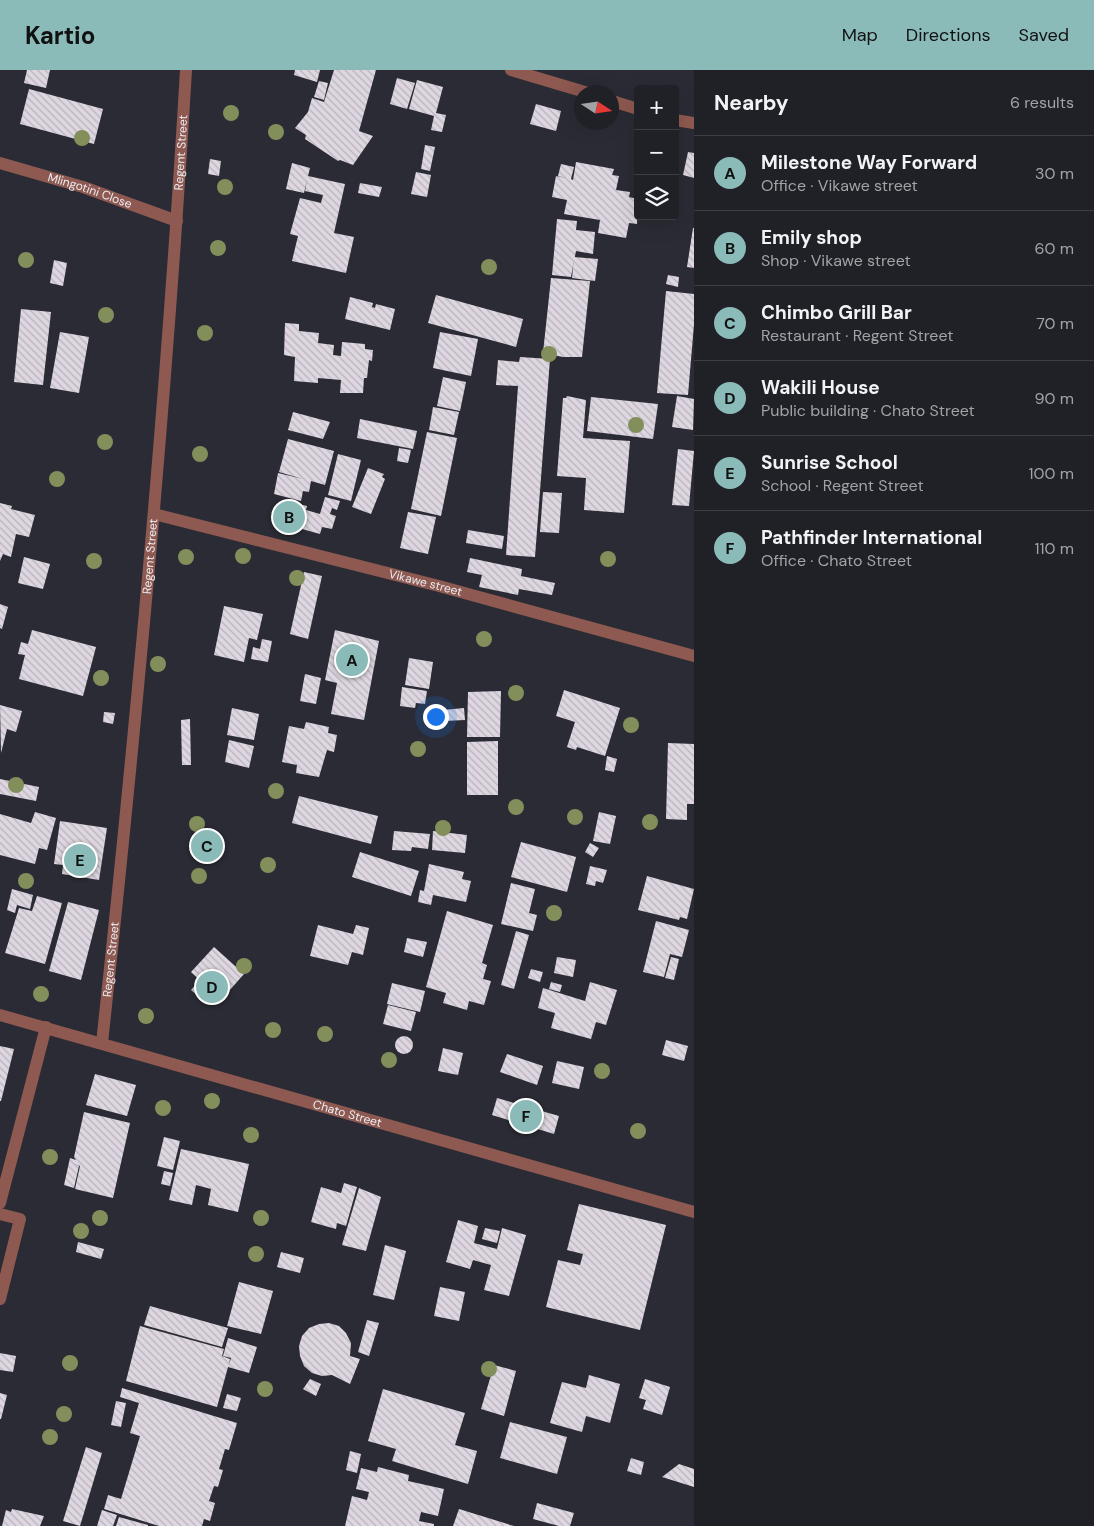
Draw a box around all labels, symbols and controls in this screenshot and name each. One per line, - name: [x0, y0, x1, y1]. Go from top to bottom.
- text: Kartio: [25, 20, 95, 51]
- text: Map: [842, 23, 878, 47]
- text: Directions: [906, 23, 991, 47]
- text: Saved: [1019, 23, 1069, 47]
- north arrow: [574, 85, 619, 130]
- map controls: [634, 85, 679, 220]
- button: +: [634, 85, 679, 130]
- text: Nearby: [714, 89, 788, 117]
- text: 6 results: [1010, 92, 1074, 113]
- street label: Regent Street: [170, 114, 191, 191]
- button: −: [634, 130, 679, 175]
- text: Milestone Way Forward: [761, 150, 977, 175]
- text: A: [724, 163, 736, 184]
- text: 30 m: [1035, 163, 1074, 184]
- street label: Mlingotini Close: [46, 169, 134, 212]
- button: layers: [634, 175, 679, 220]
- text: Office · Vikawe street: [761, 175, 918, 196]
- text: Emily shop: [761, 225, 862, 250]
- text: B: [725, 238, 735, 259]
- text: 60 m: [1034, 238, 1074, 259]
- text: Shop · Vikawe street: [761, 250, 911, 271]
- text: Chimbo Grill Bar: [761, 300, 912, 325]
- text: C: [724, 313, 736, 334]
- text: 70 m: [1036, 313, 1074, 334]
- text: Restaurant · Regent Street: [761, 325, 954, 346]
- text: Wakili House: [761, 375, 880, 400]
- text: D: [724, 388, 736, 409]
- text: 90 m: [1034, 388, 1074, 409]
- text: Public building · Chato Street: [761, 400, 975, 421]
- text: Sunrise School: [761, 450, 898, 475]
- text: E: [725, 463, 735, 484]
- text: 100 m: [1029, 463, 1074, 484]
- text: School · Regent Street: [761, 475, 924, 496]
- pin: B: [273, 498, 305, 536]
- street label: Regent Street: [139, 518, 161, 595]
- text: Pathfinder International: [761, 525, 982, 550]
- text: F: [726, 538, 734, 559]
- text: 110 m: [1035, 538, 1074, 559]
- text: Office · Chato Street: [761, 550, 912, 571]
- street label: Vikawe street: [387, 566, 464, 600]
- pin: A: [336, 641, 368, 679]
- your location: [423, 704, 449, 730]
- pin: C: [191, 827, 223, 865]
- pin: E: [64, 841, 96, 879]
- street label: Regent Street: [99, 921, 123, 998]
- pin: D: [196, 968, 228, 1006]
- street label: Chato Street: [311, 1096, 384, 1131]
- pin: F: [510, 1097, 542, 1135]

